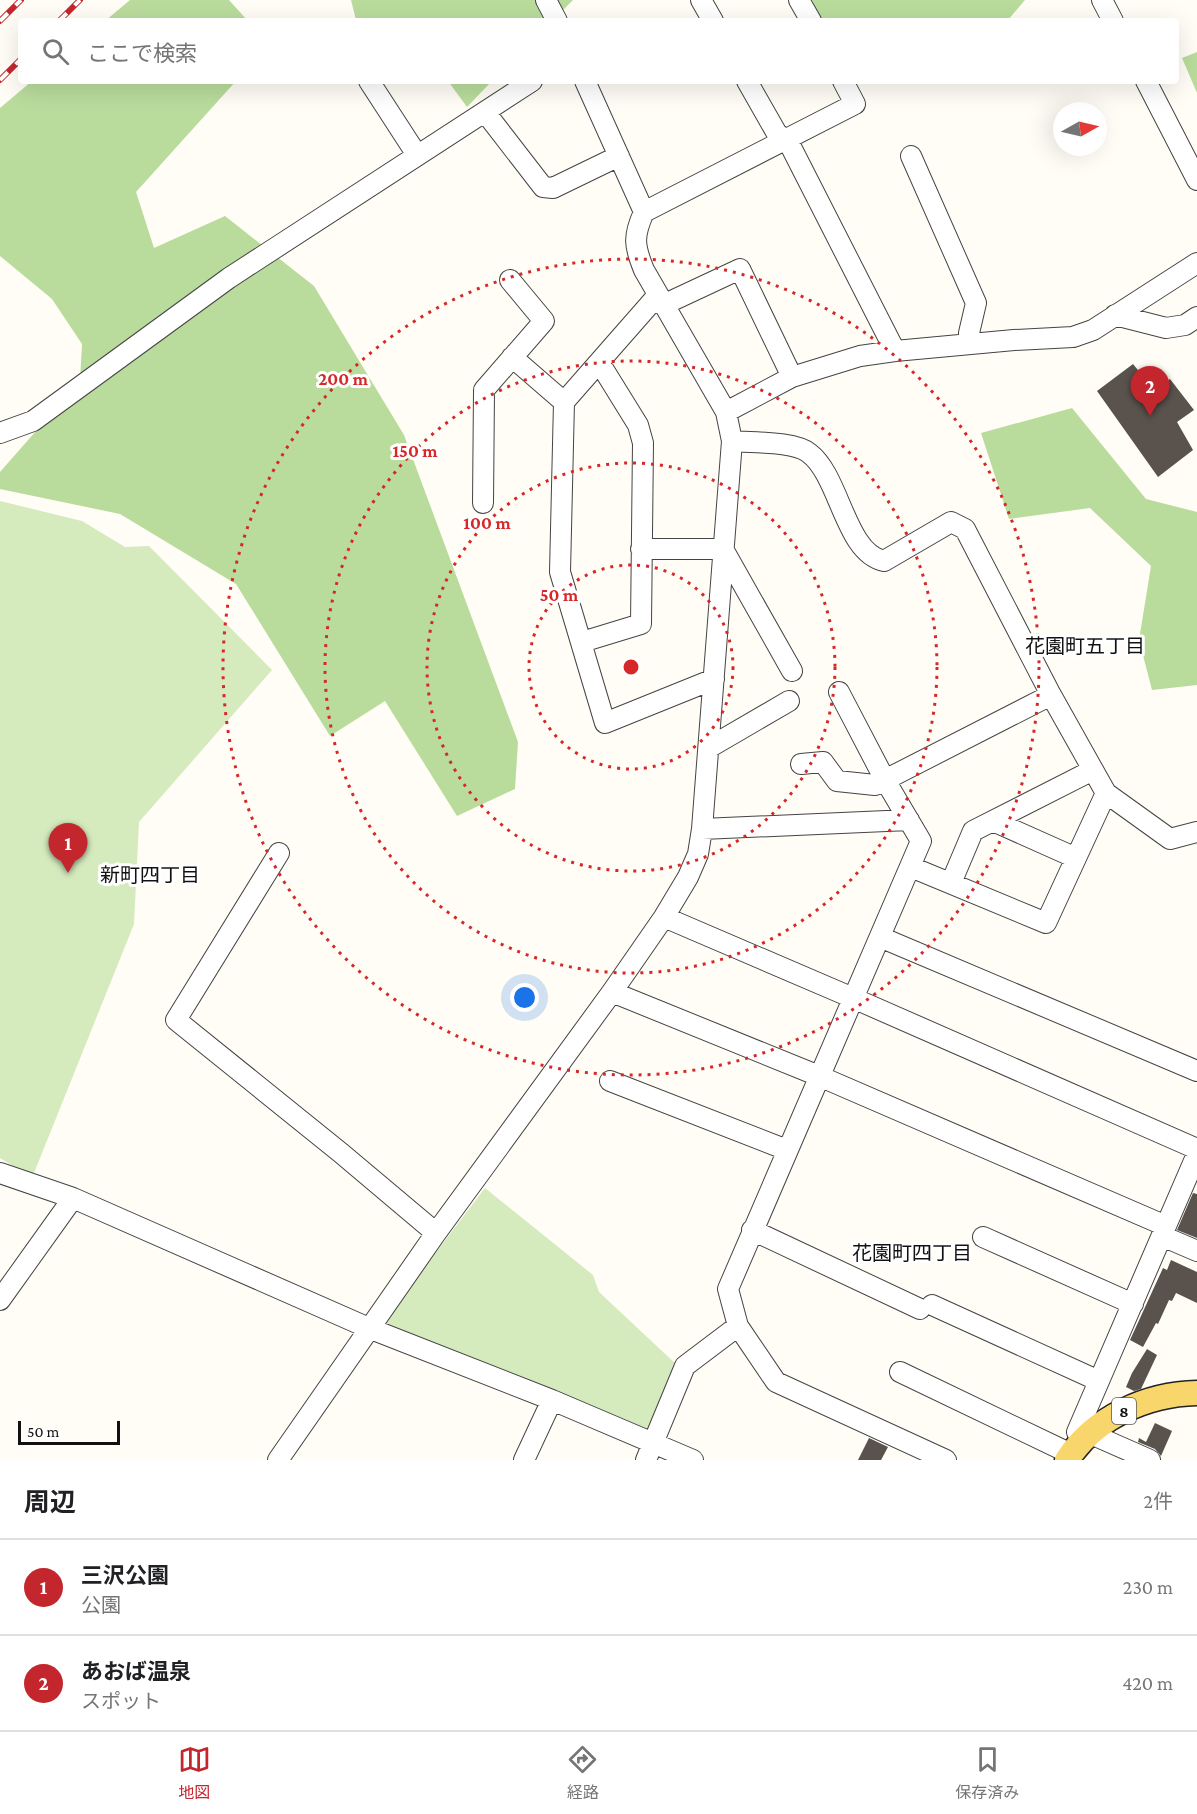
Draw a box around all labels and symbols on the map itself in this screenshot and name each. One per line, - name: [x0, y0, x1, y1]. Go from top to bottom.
- north arrow: [1053, 102, 1107, 156]
- pin: 2: [1130, 366, 1170, 416]
- text: 200 m: [318, 369, 369, 389]
- text: 150 m: [392, 441, 438, 461]
- text: 100 m: [463, 513, 511, 533]
- text: 50 m: [540, 585, 579, 605]
- district label: 花園町五丁目: [1025, 635, 1145, 657]
- centre of rings: [621, 657, 641, 677]
- pin: 1: [48, 824, 88, 873]
- district label: 新町四丁目: [100, 864, 200, 886]
- your location: [510, 983, 539, 1012]
- district label: 花園町四丁目: [852, 1242, 972, 1264]
- road number: 8: [1112, 1398, 1136, 1424]
- scale bar: [18, 1418, 120, 1446]

